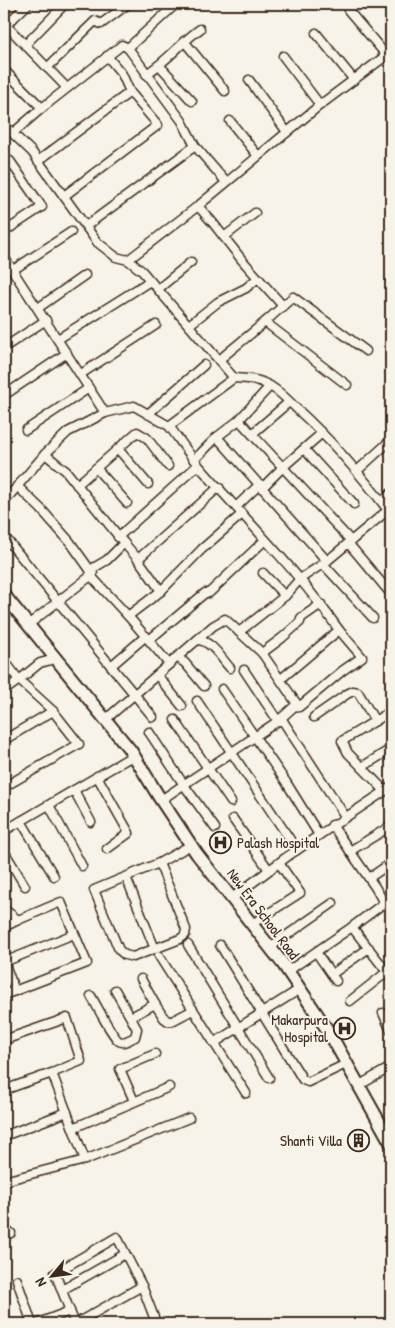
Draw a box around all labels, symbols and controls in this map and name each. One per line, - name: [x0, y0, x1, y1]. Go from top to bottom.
- hospital icon: Palash Hospital: [209, 831, 233, 855]
- place label: Palash Hospital: [237, 832, 319, 853]
- street label: New Era School Road: [222, 864, 305, 964]
- place label: Makarpura Hospital: [271, 1009, 328, 1047]
- hospital icon: Makarpura Hospital: [332, 1017, 356, 1041]
- building icon: Shanti Villa: [346, 1129, 370, 1153]
- place label: Shanti Villa: [280, 1130, 342, 1151]
- north arrow: [28, 1250, 78, 1300]
- text: N: [30, 1274, 50, 1290]

